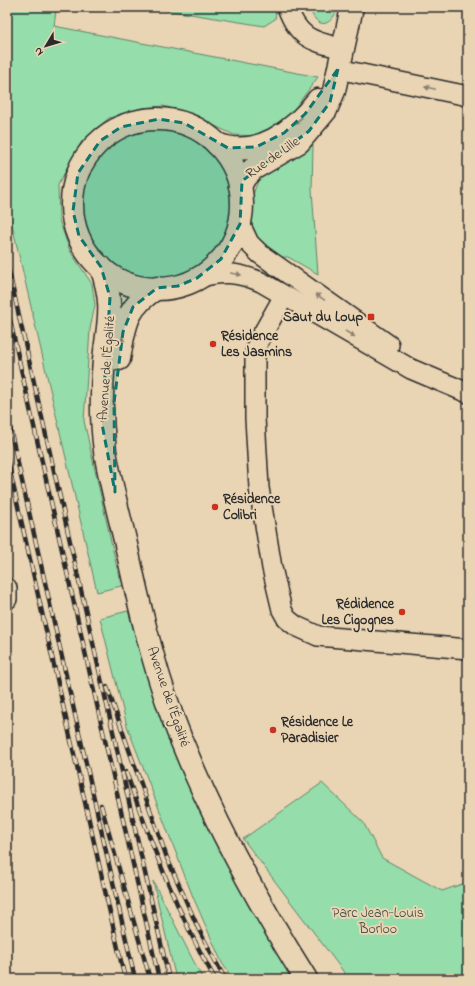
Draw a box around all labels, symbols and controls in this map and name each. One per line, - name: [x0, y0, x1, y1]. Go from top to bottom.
- north arrow: [26, 26, 66, 66]
- text: N: [30, 44, 48, 59]
- one-way arrow: [424, 85, 436, 91]
- one-way arrow: [293, 116, 302, 125]
- street label: Rue de Lille: [242, 131, 305, 184]
- one-way arrow: [229, 272, 242, 278]
- one-way arrow: [315, 293, 326, 301]
- place label: Saut du Loup: [283, 307, 363, 328]
- marker: Saut du Loup: [366, 312, 376, 322]
- street label: Avenue de l'Égalité: [93, 314, 122, 421]
- place label: Résidence Les Jasmins: [220, 326, 292, 363]
- one-way arrow: [345, 330, 355, 338]
- one-way arrow: [119, 336, 125, 348]
- marker: Résidence Les Jasmins: [208, 339, 218, 349]
- place label: Résidence Colibri: [222, 489, 281, 526]
- marker: Résidence Colibri: [210, 502, 220, 512]
- place label: Rédidence Les Cigognes: [322, 594, 395, 633]
- marker: Rédidence Les Cigognes: [397, 607, 407, 617]
- street label: Avenue de l'Égalité: [140, 644, 195, 751]
- place label: Résidence Le Paradisier: [280, 712, 354, 749]
- marker: Résidence Le Paradisier: [268, 725, 278, 735]
- park label: Parc Jean-Louis Borloo: [332, 903, 424, 940]

